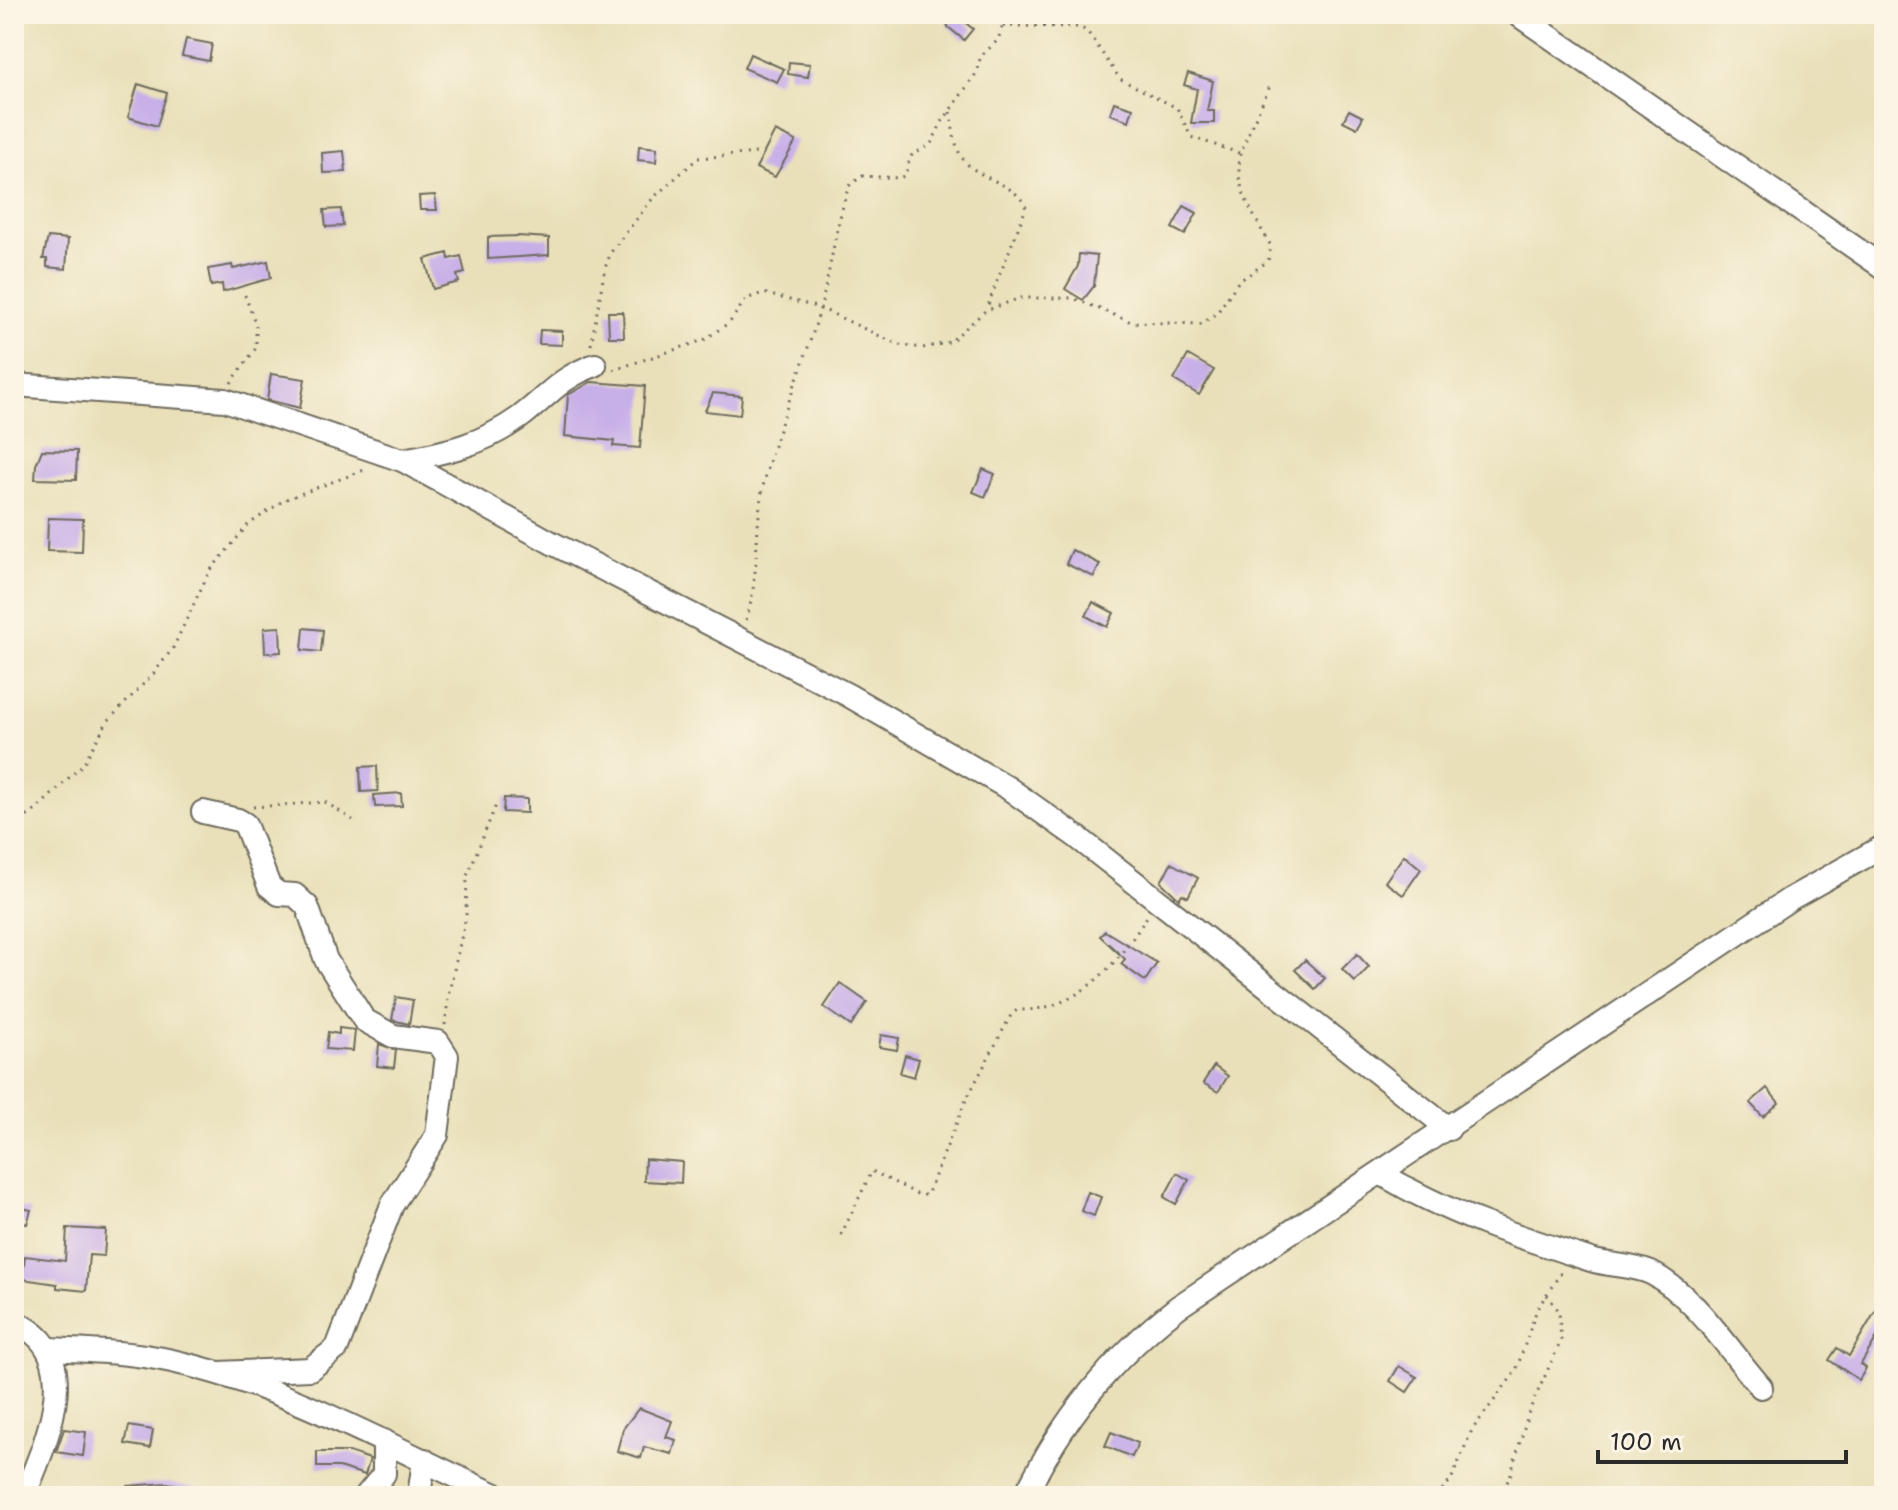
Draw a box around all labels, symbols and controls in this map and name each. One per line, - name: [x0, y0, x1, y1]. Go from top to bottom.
- scale bar: [1598, 1414, 1846, 1464]
- text: 100 m: [1610, 1426, 1682, 1458]

